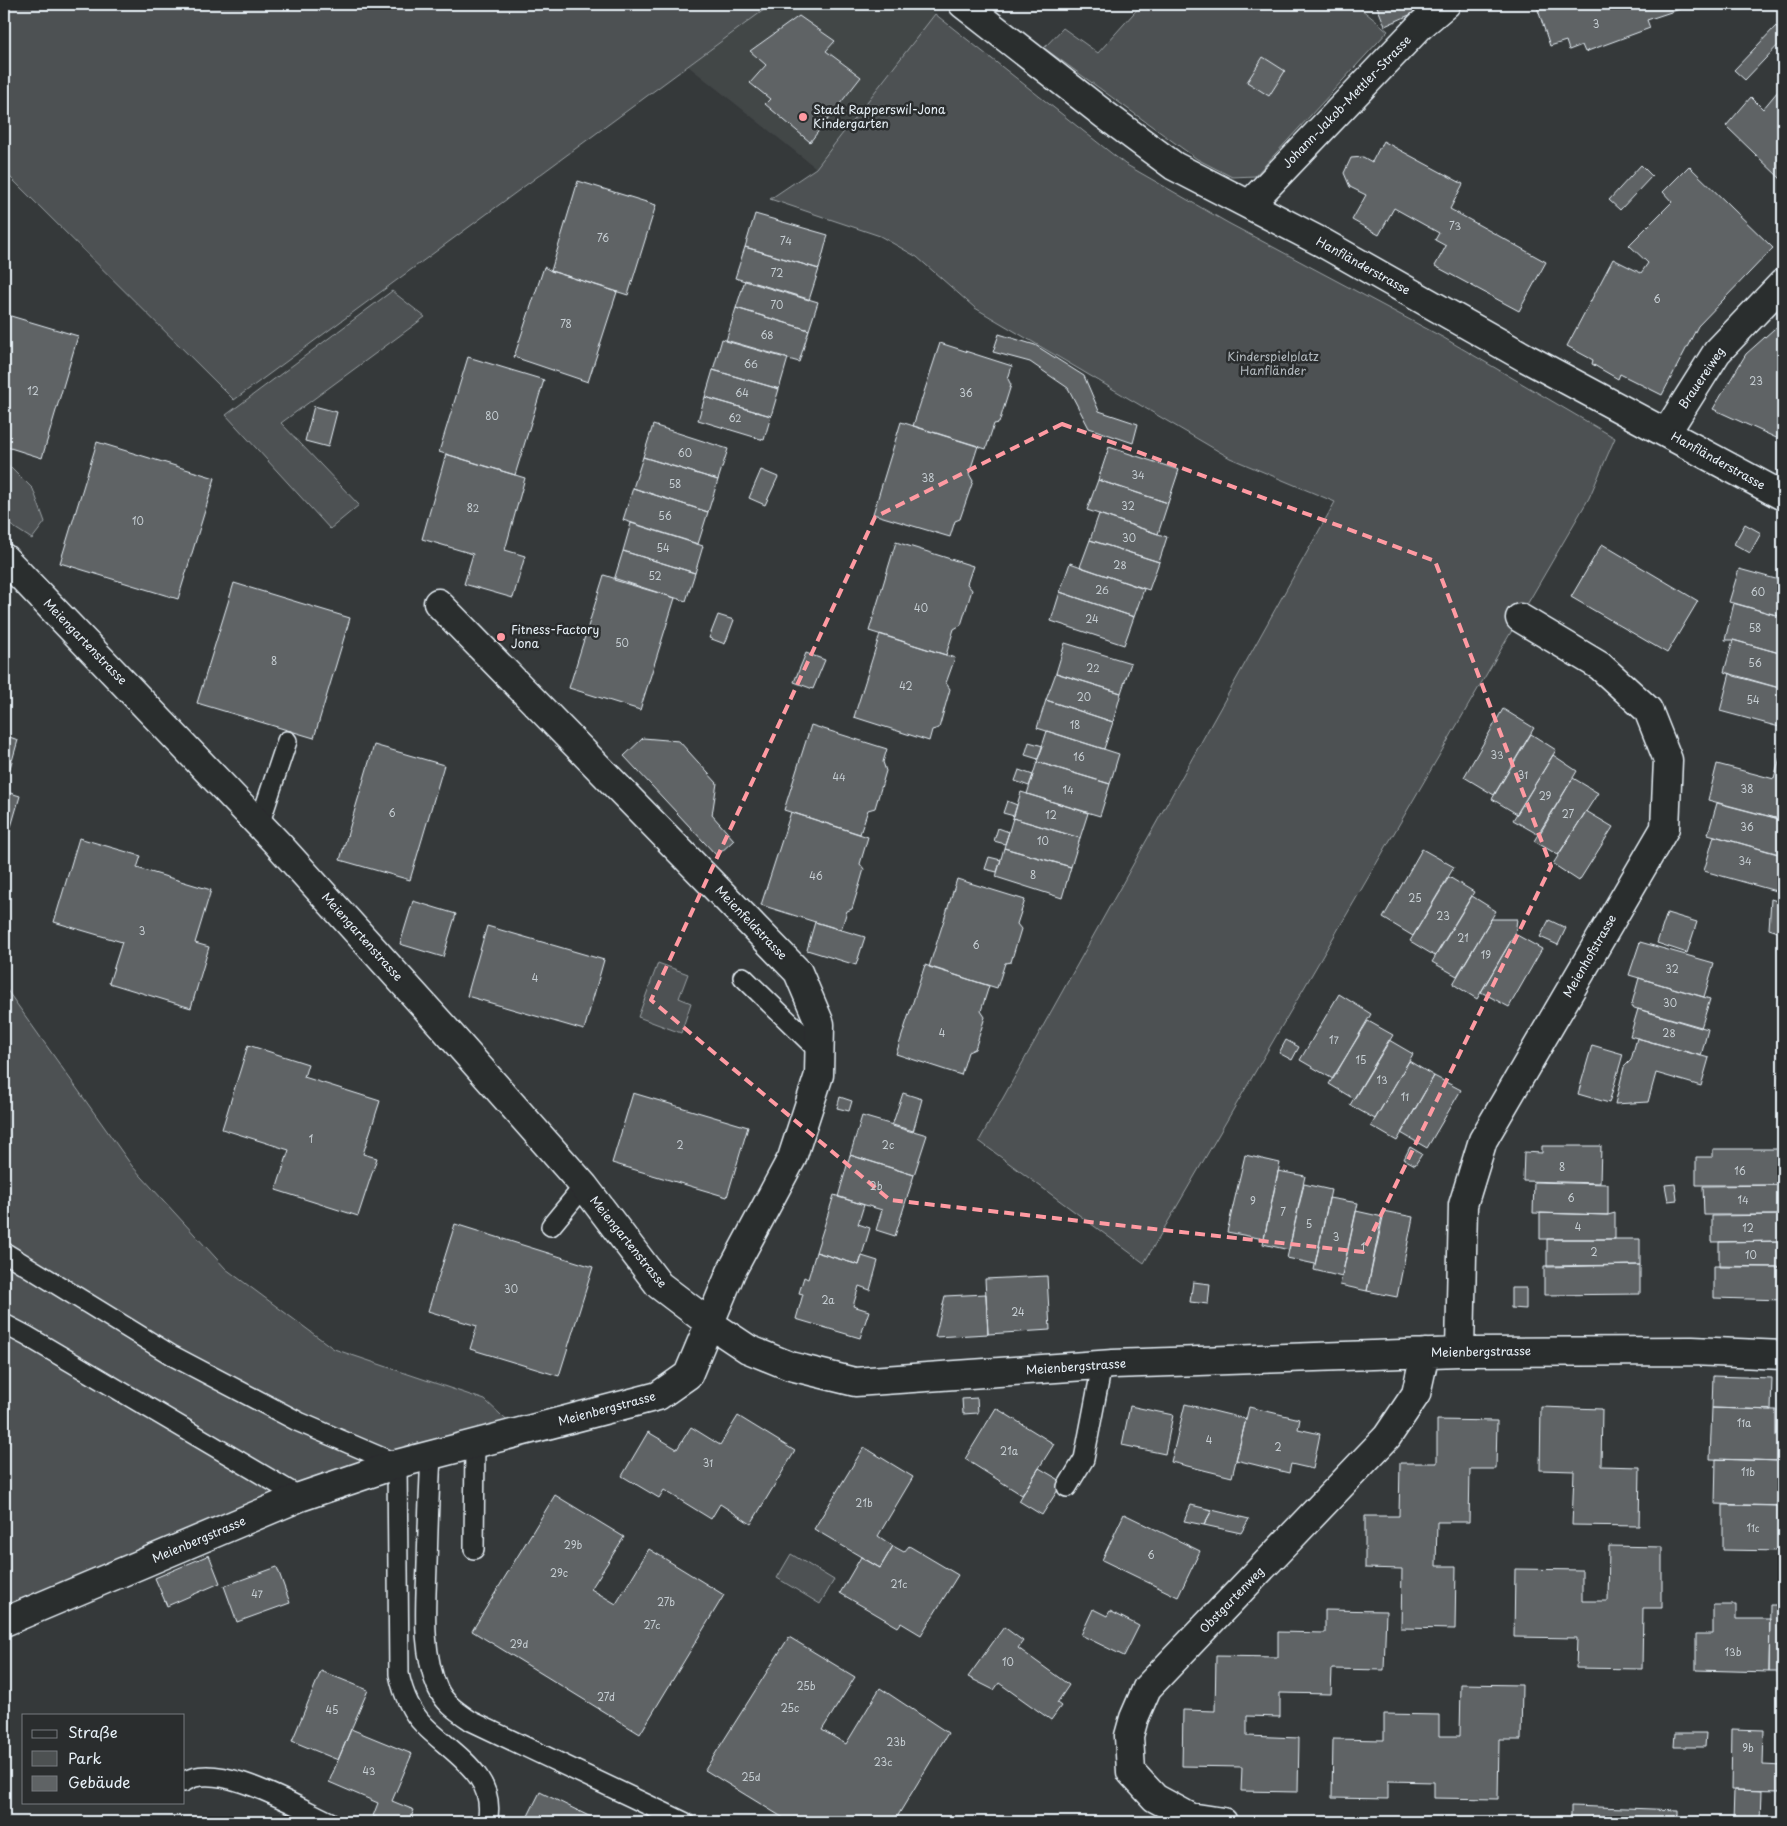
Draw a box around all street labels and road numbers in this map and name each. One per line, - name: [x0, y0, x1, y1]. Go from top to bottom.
- street label: Johann-Jakob-Mettler-Strasse: [1278, 31, 1415, 172]
- street label: Hanfländerstrasse: [1313, 232, 1414, 299]
- street label: Brauereiweg: [1674, 343, 1729, 412]
- street label: Hanfländerstrasse: [1668, 427, 1769, 494]
- street label: Meiengartenstrasse: [40, 594, 132, 688]
- street label: Meienfeldstrasse: [712, 881, 792, 963]
- street label: Meiengartenstrasse: [318, 888, 407, 985]
- street label: Meienhofstrasse: [1558, 911, 1620, 1000]
- street label: Meiengartenstrasse: [586, 1192, 672, 1291]
- street label: Meienbergstrasse: [1431, 1341, 1531, 1361]
- street label: Meienbergstrasse: [1025, 1354, 1127, 1378]
- street label: Meienbergstrasse: [556, 1386, 657, 1430]
- street label: Meienbergstrasse: [149, 1511, 248, 1567]
- street label: Obstgartenweg: [1195, 1562, 1268, 1637]

